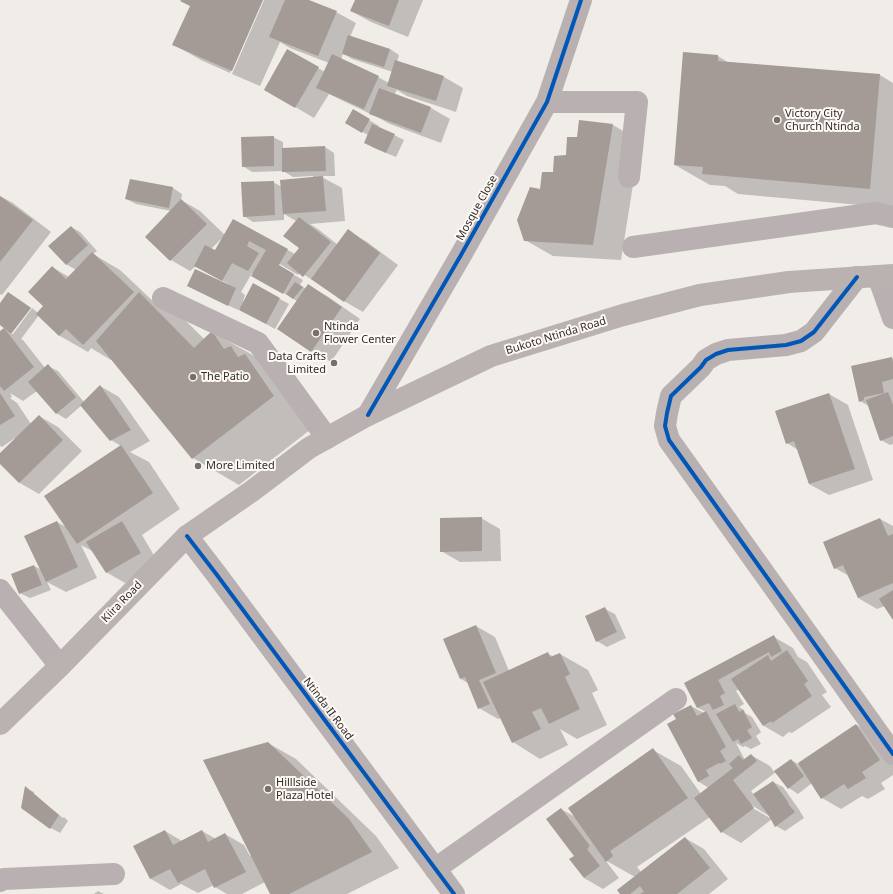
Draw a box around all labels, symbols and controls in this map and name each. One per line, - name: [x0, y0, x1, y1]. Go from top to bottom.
- place label: Victory City Church Ntinda: [785, 107, 860, 133]
- marker: Victory City Church Ntinda: [772, 115, 782, 125]
- street label: Mosque Close: [454, 173, 500, 243]
- street label: Bukoto Ntinda Road: [504, 314, 608, 358]
- place label: Ntinda Flower Center: [324, 320, 396, 346]
- marker: Ntinda Flower Center: [311, 328, 321, 338]
- place label: Data Crafts Limited: [268, 350, 326, 376]
- marker: Data Crafts Limited: [329, 358, 339, 368]
- place label: The Patio: [201, 370, 249, 384]
- marker: The Patio: [188, 372, 198, 382]
- place label: More Limited: [206, 459, 275, 473]
- marker: More Limited: [193, 461, 203, 471]
- street label: Kiira Road: [99, 579, 145, 625]
- street label: Ntinda II Road: [300, 675, 356, 743]
- place label: Hilllside Plaza Hotel: [276, 776, 334, 802]
- marker: Hilllside Plaza Hotel: [263, 784, 273, 794]

